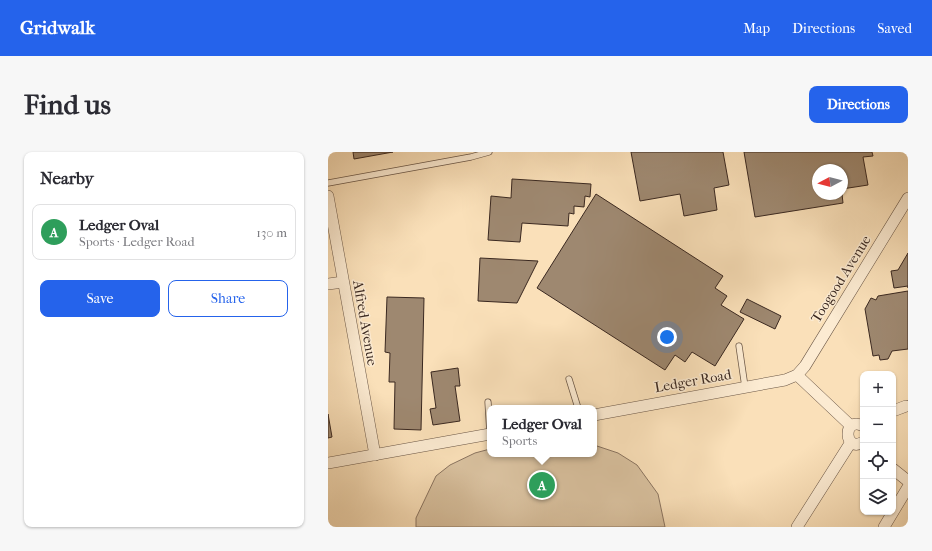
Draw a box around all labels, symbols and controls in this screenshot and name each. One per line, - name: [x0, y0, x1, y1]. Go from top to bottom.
- text: Gridwalk: [20, 17, 95, 39]
- text: Map: [743, 20, 770, 37]
- text: Directions: [792, 20, 855, 37]
- text: Saved: [877, 20, 912, 37]
- button: Directions: [809, 86, 908, 123]
- text: Find us: [24, 88, 111, 121]
- north arrow: [812, 164, 848, 200]
- text: Nearby: [40, 168, 94, 188]
- text: Ledger Oval: [79, 216, 159, 234]
- text: A: [50, 225, 58, 240]
- text: 130 m: [256, 225, 287, 240]
- street label: Toogood Avenue: [807, 232, 875, 326]
- text: Sports · Ledger Road: [79, 234, 195, 249]
- street label: Alfred Avenue: [349, 278, 381, 367]
- button: Save: [40, 280, 160, 317]
- button: Share: [168, 280, 288, 317]
- your location: [657, 327, 677, 347]
- street label: Ledger Road: [653, 366, 733, 396]
- map controls: [860, 371, 896, 515]
- button: +: [860, 371, 896, 407]
- popup: [487, 405, 597, 457]
- button: −: [860, 407, 896, 443]
- text: Ledger Oval: [502, 415, 582, 433]
- text: Sports: [502, 433, 537, 448]
- button: locate: [860, 443, 896, 479]
- pin: A: [529, 470, 555, 500]
- button: layers: [860, 479, 896, 515]

